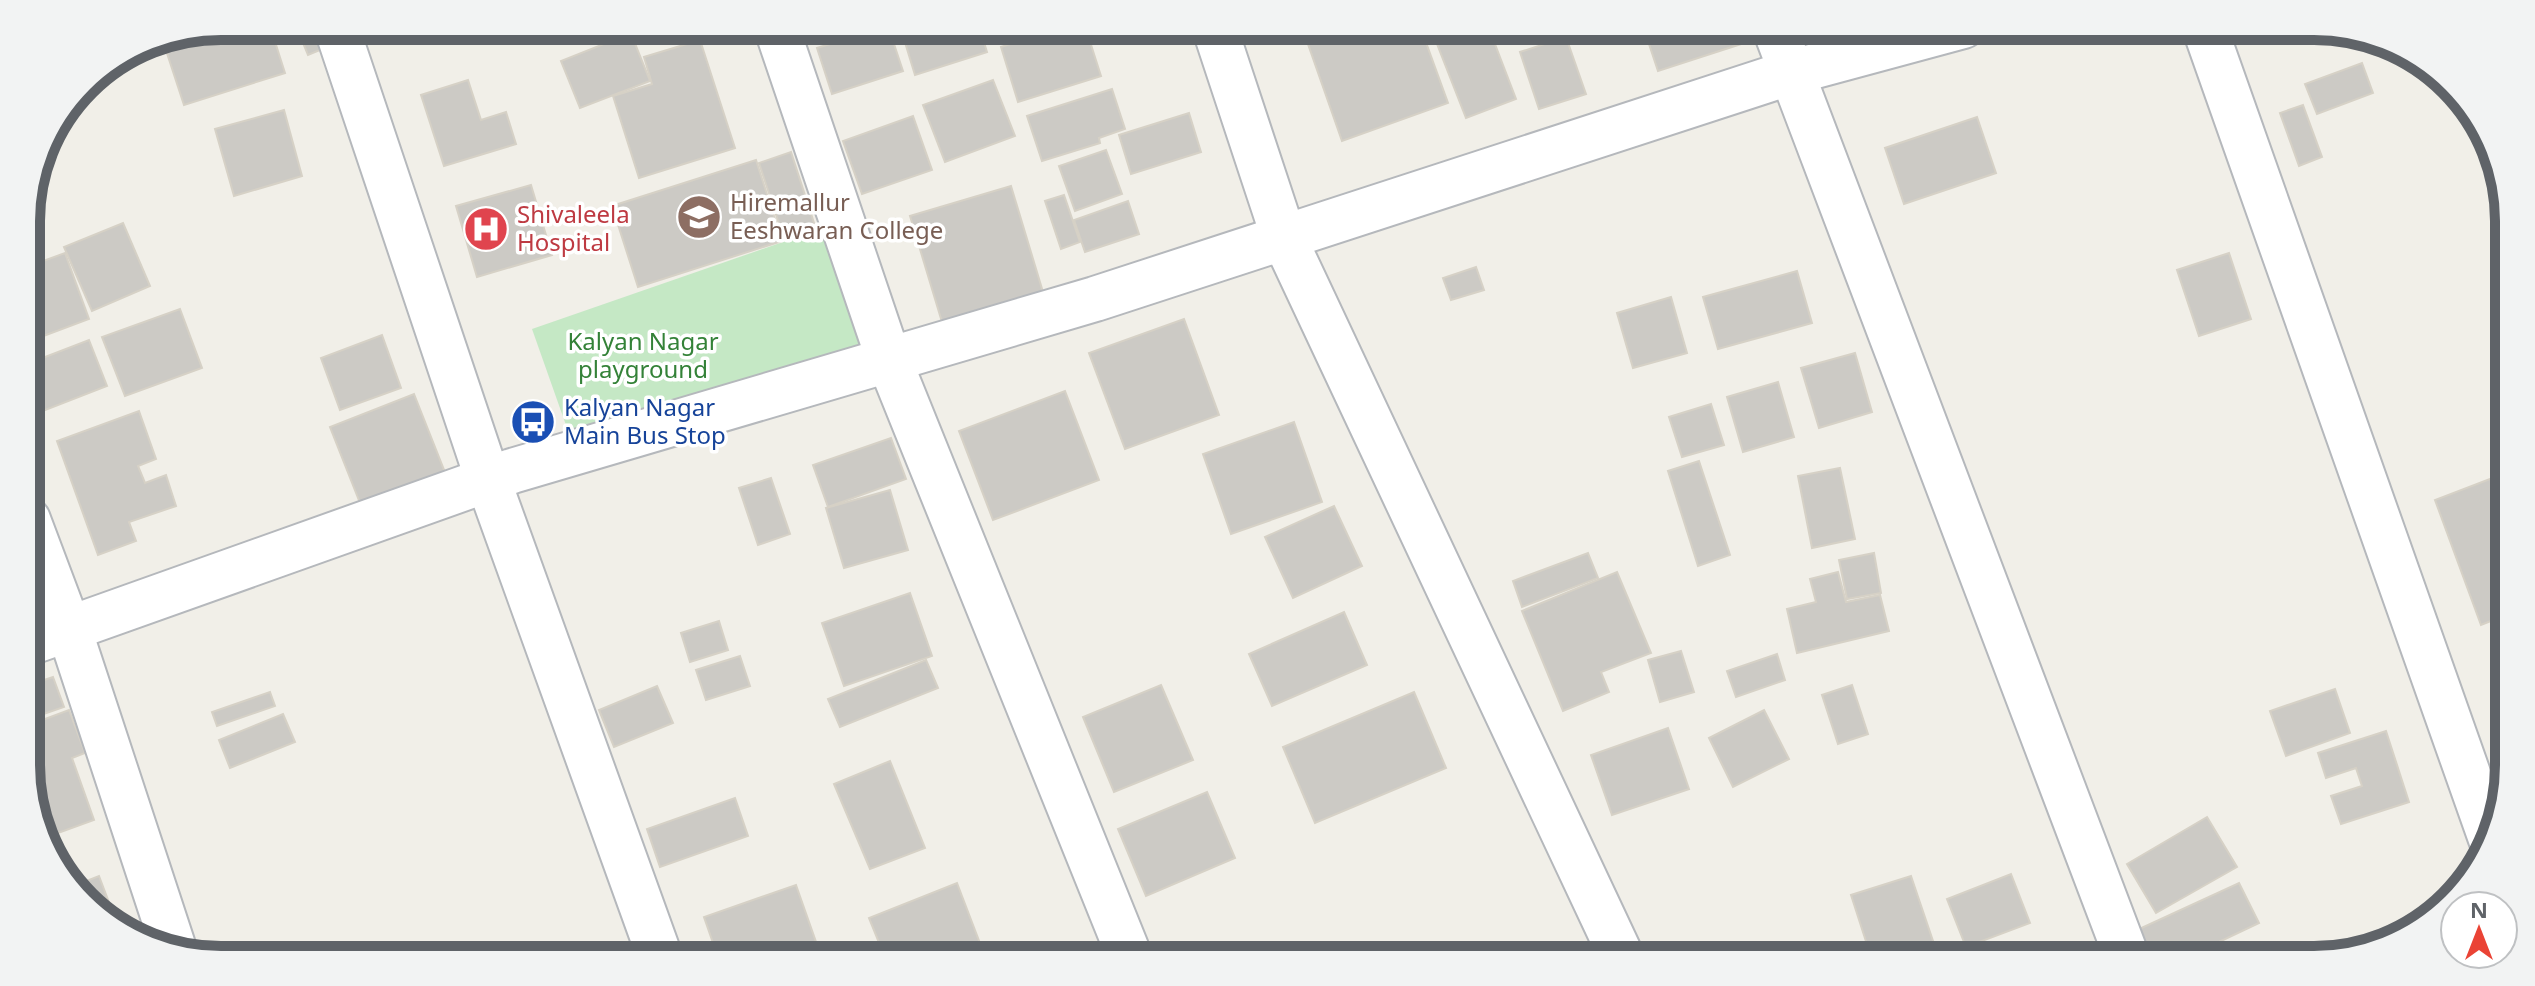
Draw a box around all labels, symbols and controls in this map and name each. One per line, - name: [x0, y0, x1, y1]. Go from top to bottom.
- place label: Hiremallur Eeshwaran College: [730, 185, 943, 246]
- school or university icon: Hiremallur Eeshwaran College: [675, 193, 723, 241]
- place label: Shivaleela Hospital: [517, 197, 630, 258]
- hospital icon: Shivaleela Hospital: [462, 205, 510, 253]
- park label: Kalyan Nagar playground: [567, 324, 719, 385]
- place label: Kalyan Nagar Main Bus Stop: [564, 390, 726, 451]
- bus stop icon: Kalyan Nagar Main Bus Stop: [509, 398, 557, 446]
- north arrow: [2439, 890, 2519, 970]
- text: N: [2470, 894, 2488, 924]

